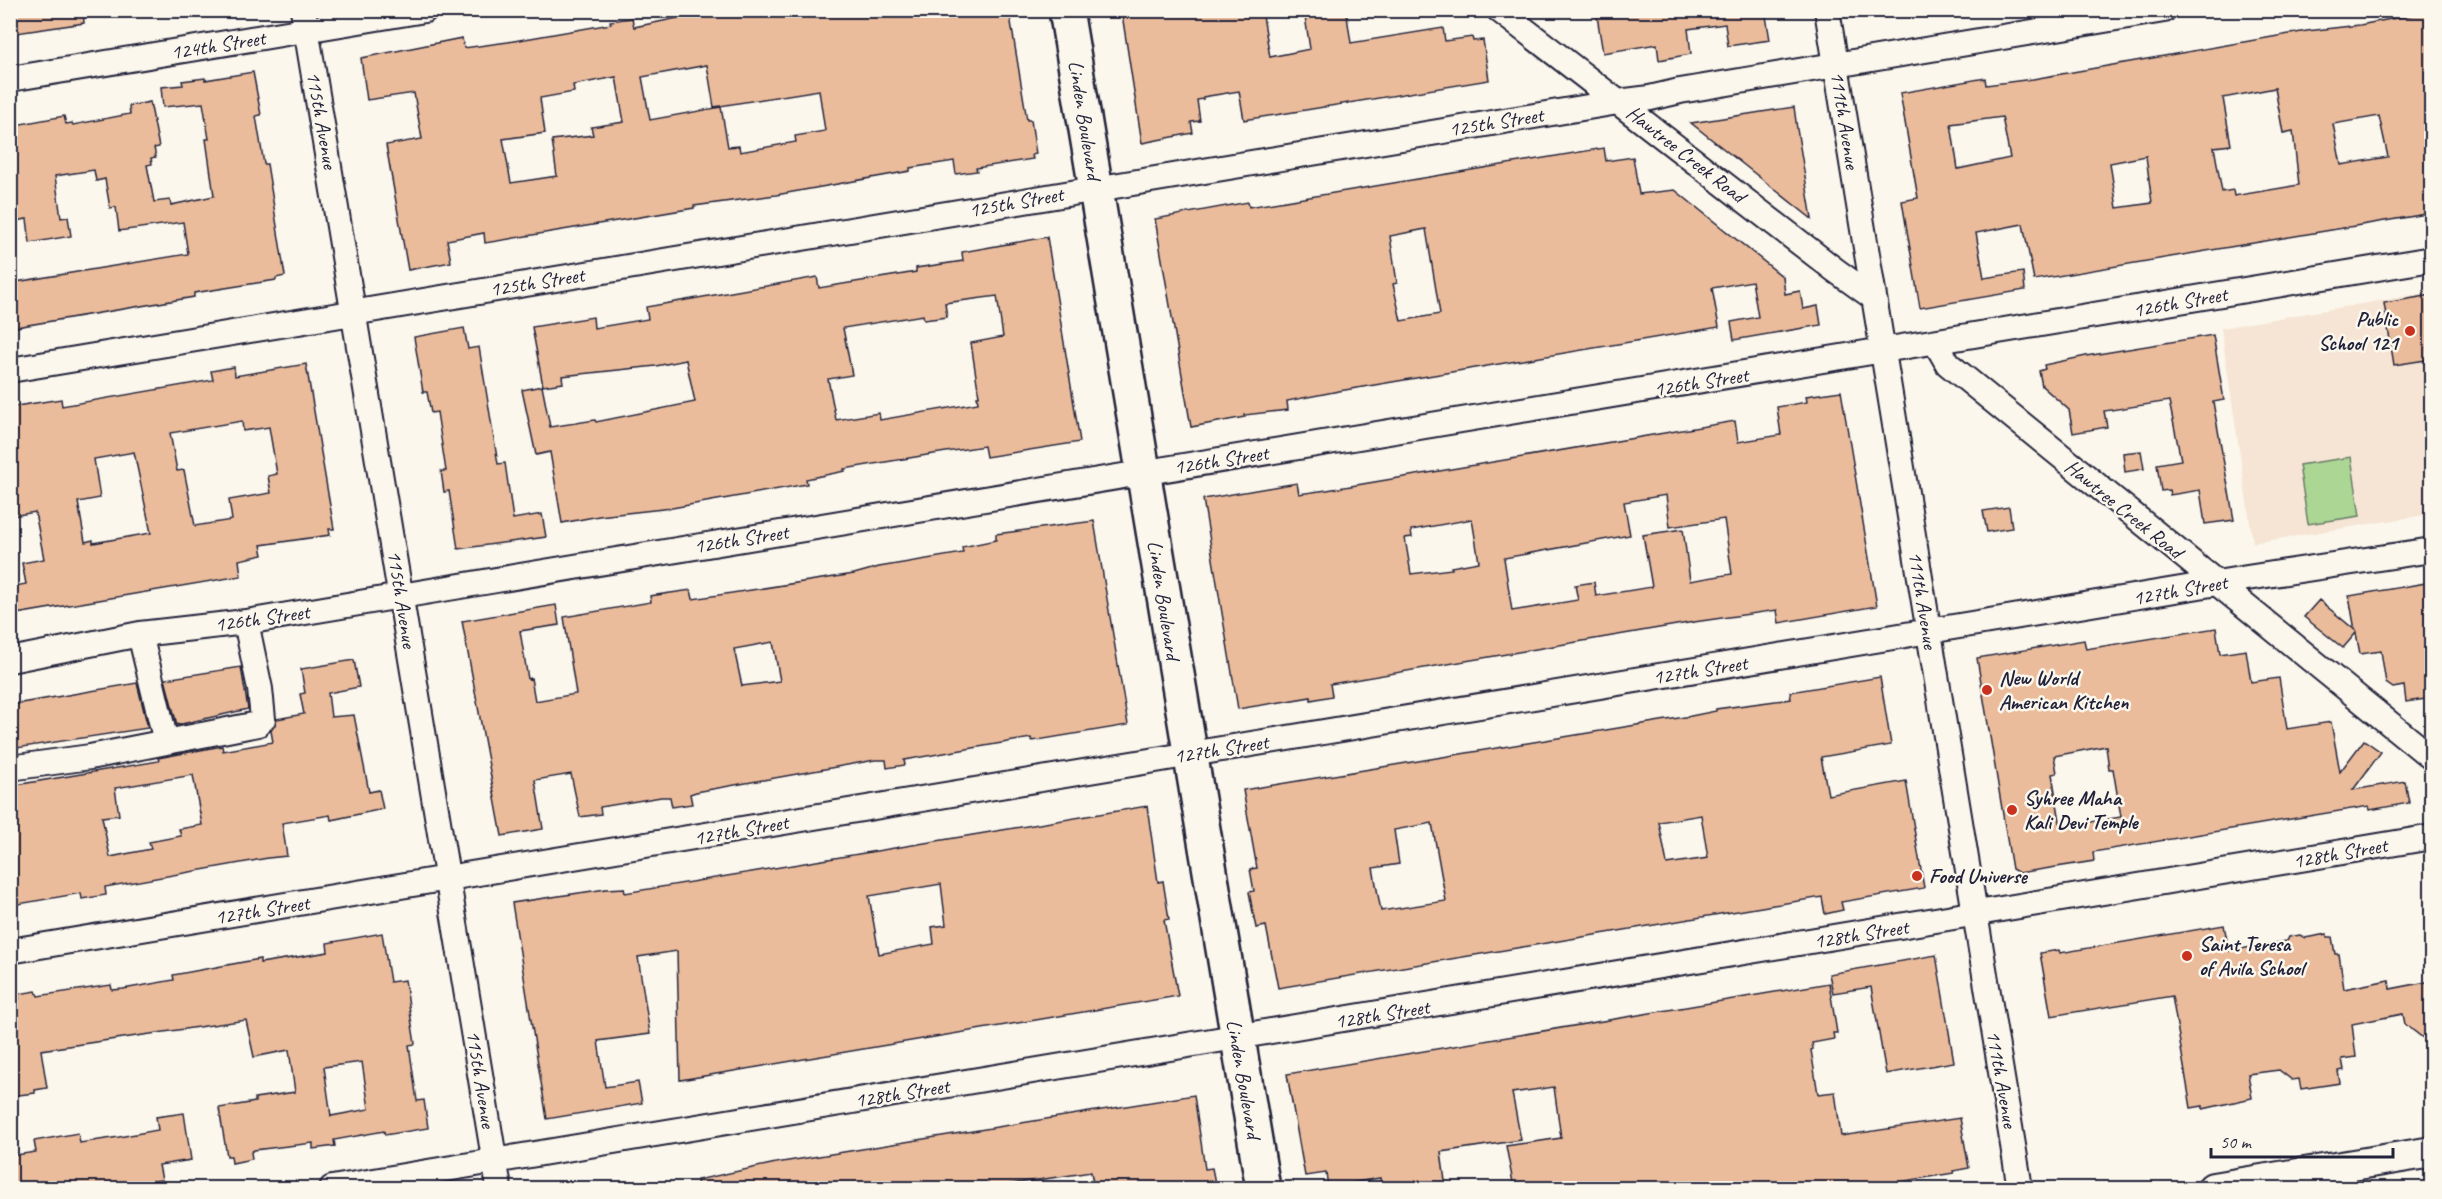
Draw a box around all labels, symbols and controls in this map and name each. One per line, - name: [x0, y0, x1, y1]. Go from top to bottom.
- street label: 124th Street: [169, 24, 269, 65]
- street label: Linden Boulevard: [1063, 59, 1108, 185]
- street label: 115th Avenue: [301, 69, 344, 172]
- street label: 111th Avenue: [1824, 69, 1866, 172]
- street label: Hawtree Creek Road: [1621, 99, 1753, 210]
- street label: 125th Street: [1447, 101, 1547, 142]
- street label: 125th Street: [967, 181, 1067, 223]
- street label: 125th Street: [488, 261, 588, 302]
- street label: 126th Street: [2131, 281, 2231, 323]
- place label: Public School 121: [2318, 306, 2401, 356]
- marker: Public School 121: [2403, 324, 2417, 338]
- street label: 126th Street: [1652, 361, 1752, 402]
- street label: 126th Street: [1172, 439, 1272, 480]
- street label: Hawtree Creek Road: [2060, 454, 2190, 566]
- street label: 126th Street: [692, 518, 792, 559]
- street label: Linden Boulevard: [1142, 539, 1187, 665]
- street label: 115th Avenue: [381, 548, 423, 651]
- street label: 111th Avenue: [1902, 549, 1944, 652]
- street label: 127th Street: [2131, 569, 2231, 611]
- street label: 126th Street: [213, 598, 313, 638]
- street label: 127th Street: [1651, 649, 1751, 690]
- place label: New World American Kitchen: [1999, 665, 2129, 715]
- marker: New World American Kitchen: [1980, 683, 1994, 697]
- street label: 127th Street: [1172, 728, 1272, 769]
- place label: Syhree Maha Kali Devi Temple: [2024, 785, 2139, 835]
- marker: Syhree Maha Kali Devi Temple: [2005, 803, 2019, 817]
- street label: 127th Street: [692, 809, 792, 851]
- street label: 128th Street: [2291, 832, 2391, 874]
- place label: Food Universe: [1929, 863, 2029, 889]
- marker: Food Universe: [1910, 869, 1924, 883]
- street label: 127th Street: [213, 889, 313, 930]
- street label: 128th Street: [1812, 913, 1912, 954]
- place label: Saint Teresa of Avila School: [2199, 931, 2308, 981]
- marker: Saint Teresa of Avila School: [2180, 949, 2194, 963]
- street label: 128th Street: [1333, 993, 1433, 1034]
- street label: Linden Boulevard: [1221, 1018, 1268, 1144]
- street label: 115th Avenue: [460, 1028, 502, 1131]
- street label: 111th Avenue: [1981, 1028, 2024, 1131]
- street label: 128th Street: [853, 1072, 953, 1113]
- scale bar: [2211, 1121, 2392, 1159]
- text: 50 m: [2220, 1131, 2253, 1153]

